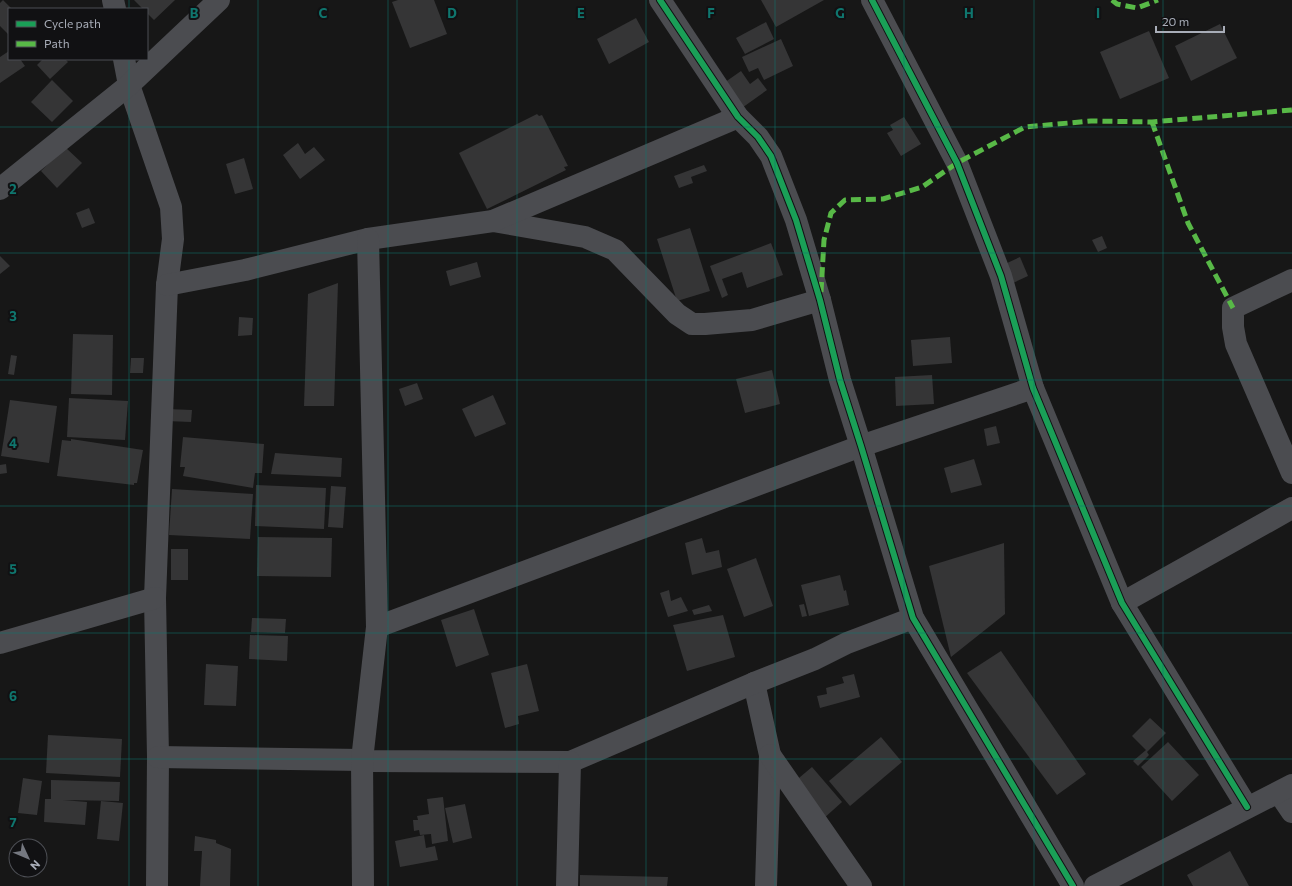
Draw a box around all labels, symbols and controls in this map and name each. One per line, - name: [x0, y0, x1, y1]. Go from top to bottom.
- text: B: [190, 5, 199, 21]
- text: C: [319, 5, 328, 21]
- text: D: [447, 5, 457, 21]
- text: E: [577, 5, 585, 21]
- text: F: [707, 5, 715, 21]
- text: G: [835, 5, 845, 21]
- text: H: [964, 5, 974, 21]
- text: I: [1096, 5, 1100, 21]
- legend: [8, 8, 148, 60]
- scale bar: [1156, 8, 1224, 34]
- text: 20 m: [1162, 14, 1189, 28]
- text: Cycle path: [44, 16, 101, 30]
- text: Path: [44, 36, 70, 50]
- text: 2: [9, 181, 17, 197]
- text: 3: [9, 308, 17, 324]
- text: 4: [9, 435, 17, 451]
- text: 5: [9, 561, 17, 577]
- text: 6: [9, 688, 17, 704]
- text: 7: [9, 814, 17, 830]
- north arrow: [8, 838, 48, 878]
- text: N: [28, 858, 43, 873]

